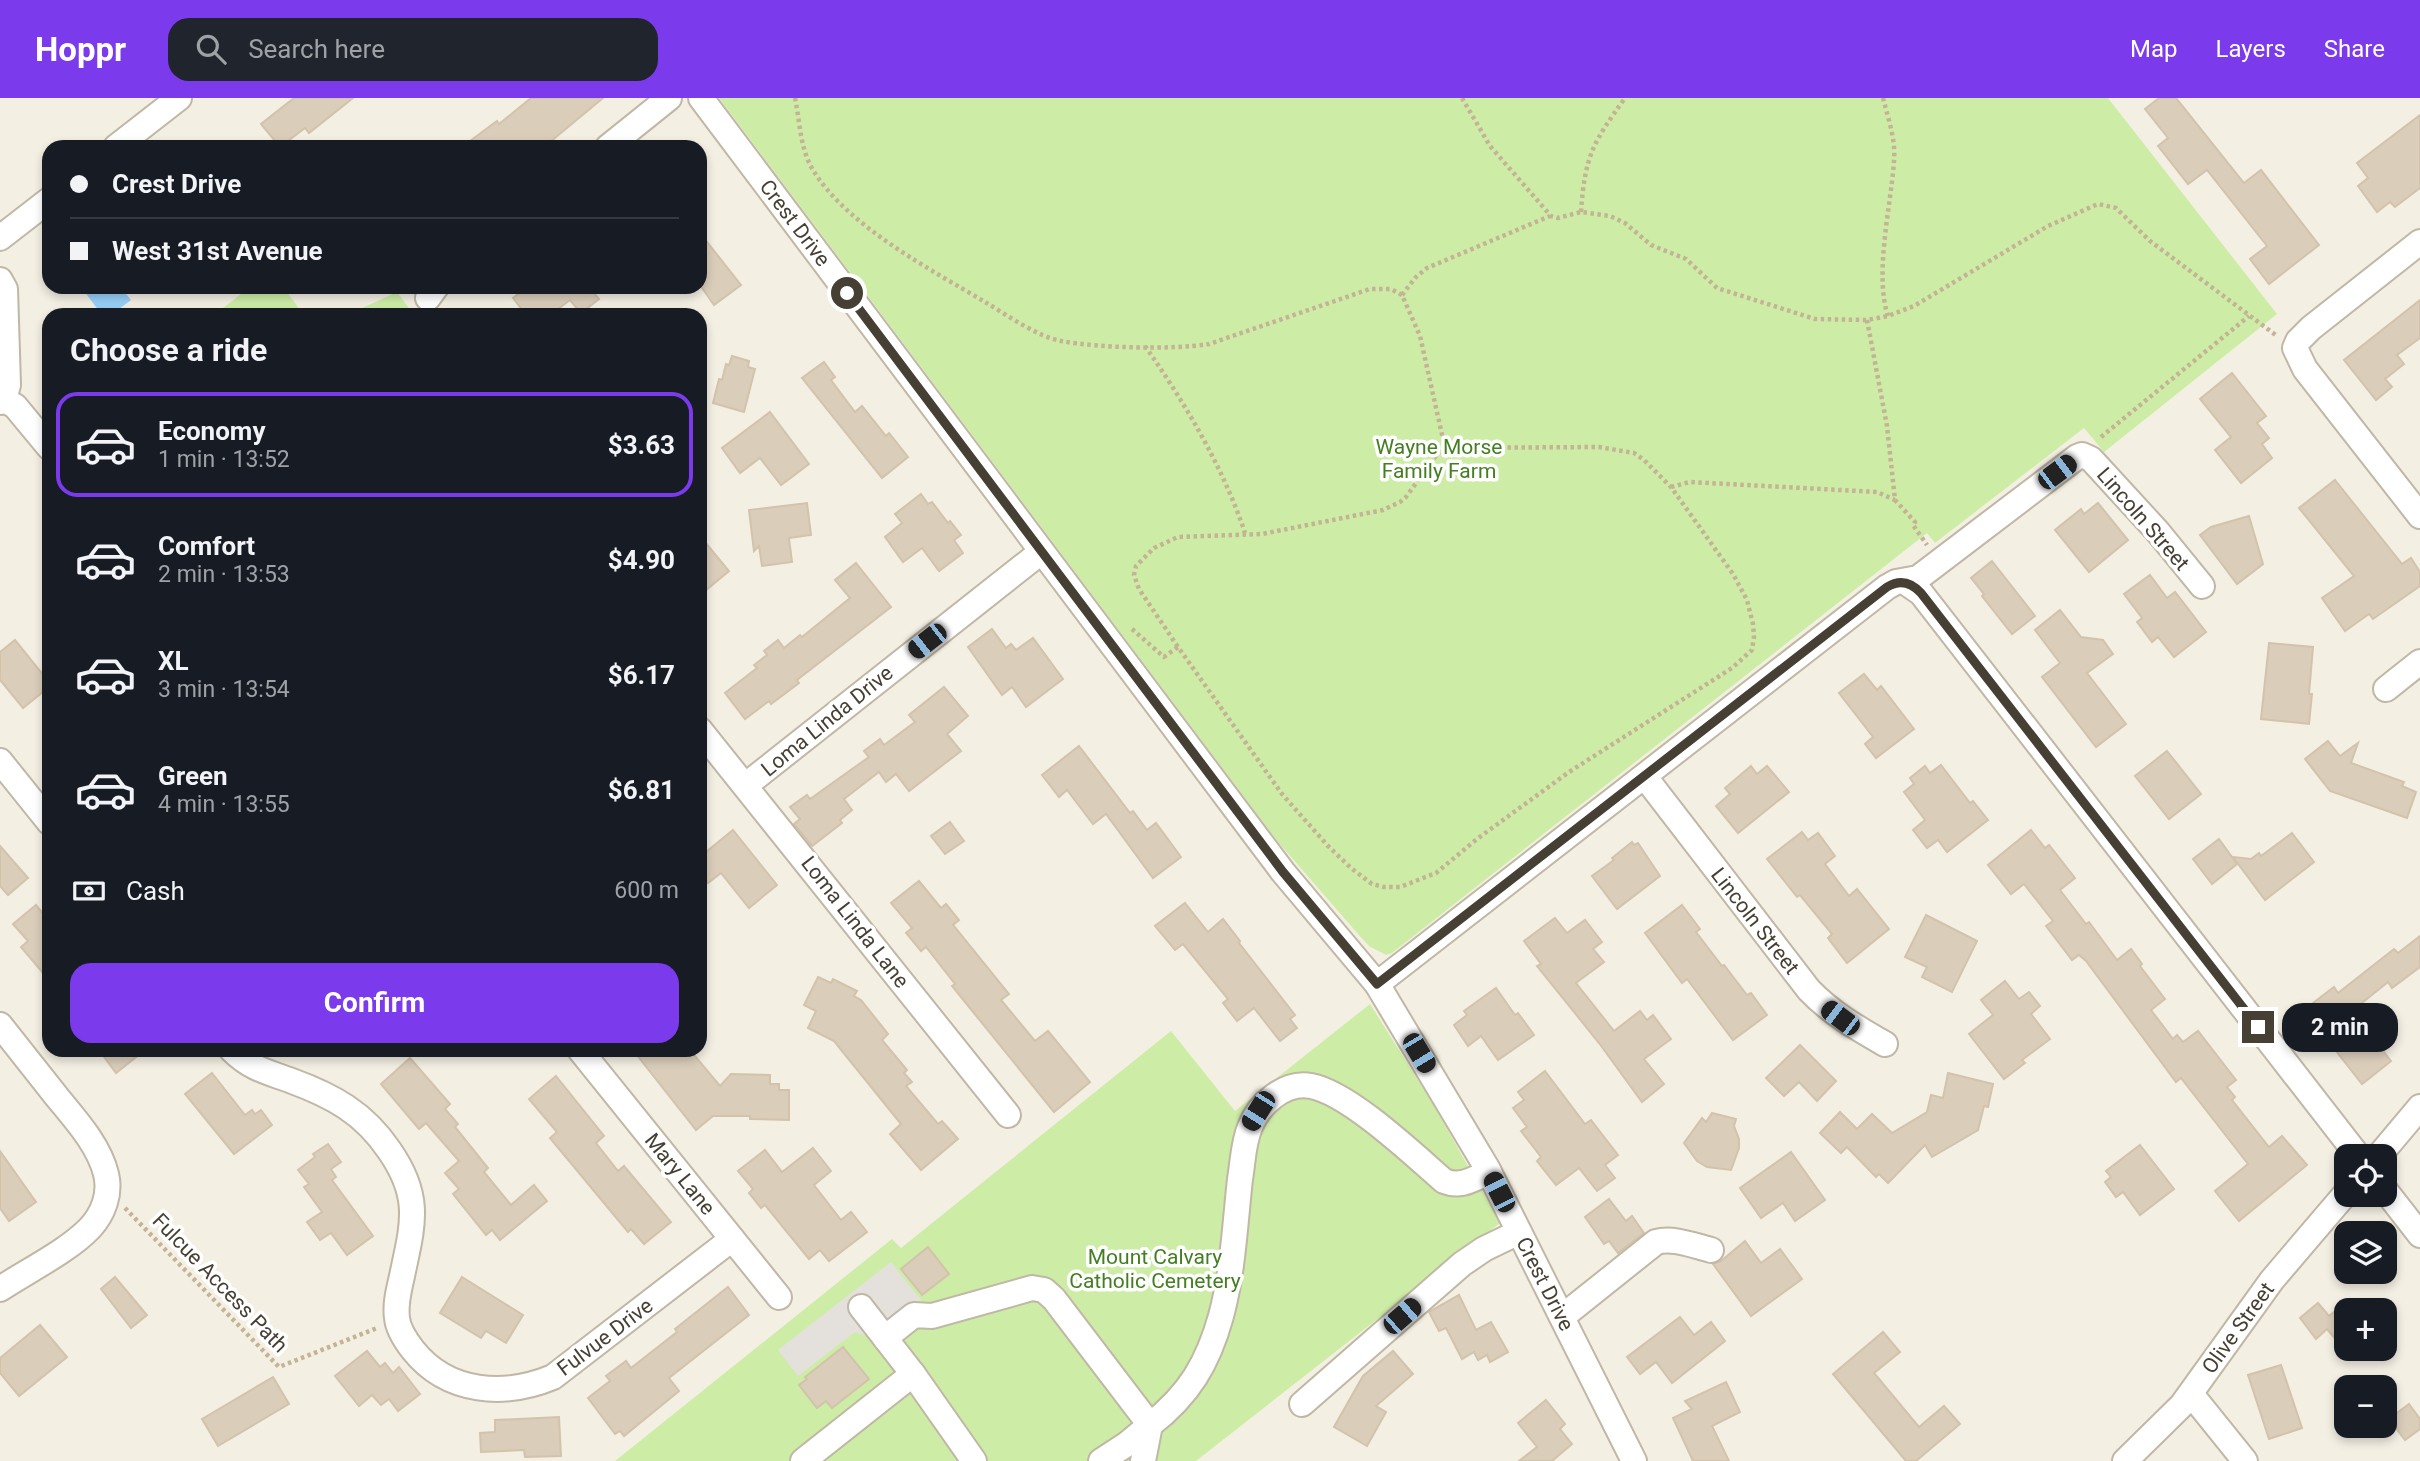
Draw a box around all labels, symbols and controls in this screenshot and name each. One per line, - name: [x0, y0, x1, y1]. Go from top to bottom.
- search box: [168, 18, 658, 81]
- text: Hoppr: [35, 30, 126, 69]
- icon: search: [192, 30, 230, 68]
- text: Search here: [248, 34, 385, 64]
- text: Map: [2130, 35, 2178, 63]
- text: Layers: [2216, 35, 2286, 63]
- text: Share: [2324, 35, 2385, 63]
- text: Crest Drive: [112, 169, 241, 199]
- street label: Crest Drive: [755, 175, 835, 271]
- text: West 31st Avenue: [112, 236, 323, 266]
- route start: [831, 277, 863, 309]
- text: Choose a ride: [70, 331, 267, 369]
- icon: car: [74, 413, 137, 476]
- text: Economy: [158, 416, 265, 446]
- text: $3.63: [608, 430, 675, 460]
- park label: Wayne Morse Family Farm: [1376, 435, 1502, 483]
- text: 1 min · 13:52: [158, 446, 290, 473]
- car: [2034, 451, 2081, 493]
- street label: Lincoln Street: [2092, 463, 2194, 575]
- icon: car: [74, 528, 137, 591]
- text: Comfort: [158, 531, 255, 561]
- text: $4.90: [608, 545, 675, 575]
- text: 2 min · 13:53: [158, 561, 290, 588]
- car: [904, 620, 951, 662]
- icon: car: [74, 643, 137, 706]
- text: XL: [158, 646, 189, 676]
- text: $6.17: [608, 660, 675, 690]
- street label: Loma Linda Drive: [756, 661, 898, 781]
- text: 3 min · 13:54: [158, 676, 290, 703]
- icon: car: [74, 758, 137, 821]
- text: Green: [158, 761, 228, 791]
- text: $6.81: [608, 775, 675, 805]
- text: 4 min · 13:55: [158, 791, 290, 818]
- street label: Loma Linda Lane: [796, 851, 914, 993]
- street label: Lincoln Street: [1706, 863, 1804, 979]
- icon: cash: [70, 872, 108, 910]
- text: Cash: [126, 876, 185, 906]
- text: 600 m: [614, 877, 679, 904]
- button: Confirm: [70, 963, 679, 1043]
- car: [1817, 997, 1864, 1039]
- callout: 2 min: [2282, 1002, 2398, 1052]
- route end: [2242, 1011, 2274, 1043]
- text: 2 min: [2311, 1014, 2369, 1041]
- car: [1400, 1030, 1439, 1076]
- car: [1238, 1088, 1279, 1134]
- street label: Mary Lane: [640, 1128, 720, 1220]
- map controls: [2334, 1144, 2397, 1438]
- button: locate: [2334, 1144, 2397, 1207]
- car: [1481, 1169, 1518, 1215]
- street label: Fulcue Access Path: [148, 1209, 292, 1357]
- button: layers: [2334, 1221, 2397, 1284]
- street label: Crest Drive: [1511, 1233, 1579, 1335]
- park label: Mount Calvary Catholic Cemetery: [1069, 1245, 1241, 1293]
- street label: Olive Street: [2197, 1278, 2279, 1378]
- street label: Fulvue Drive: [553, 1293, 657, 1381]
- car: [1380, 1294, 1425, 1338]
- button: +: [2334, 1298, 2397, 1361]
- button: −: [2334, 1375, 2397, 1438]

